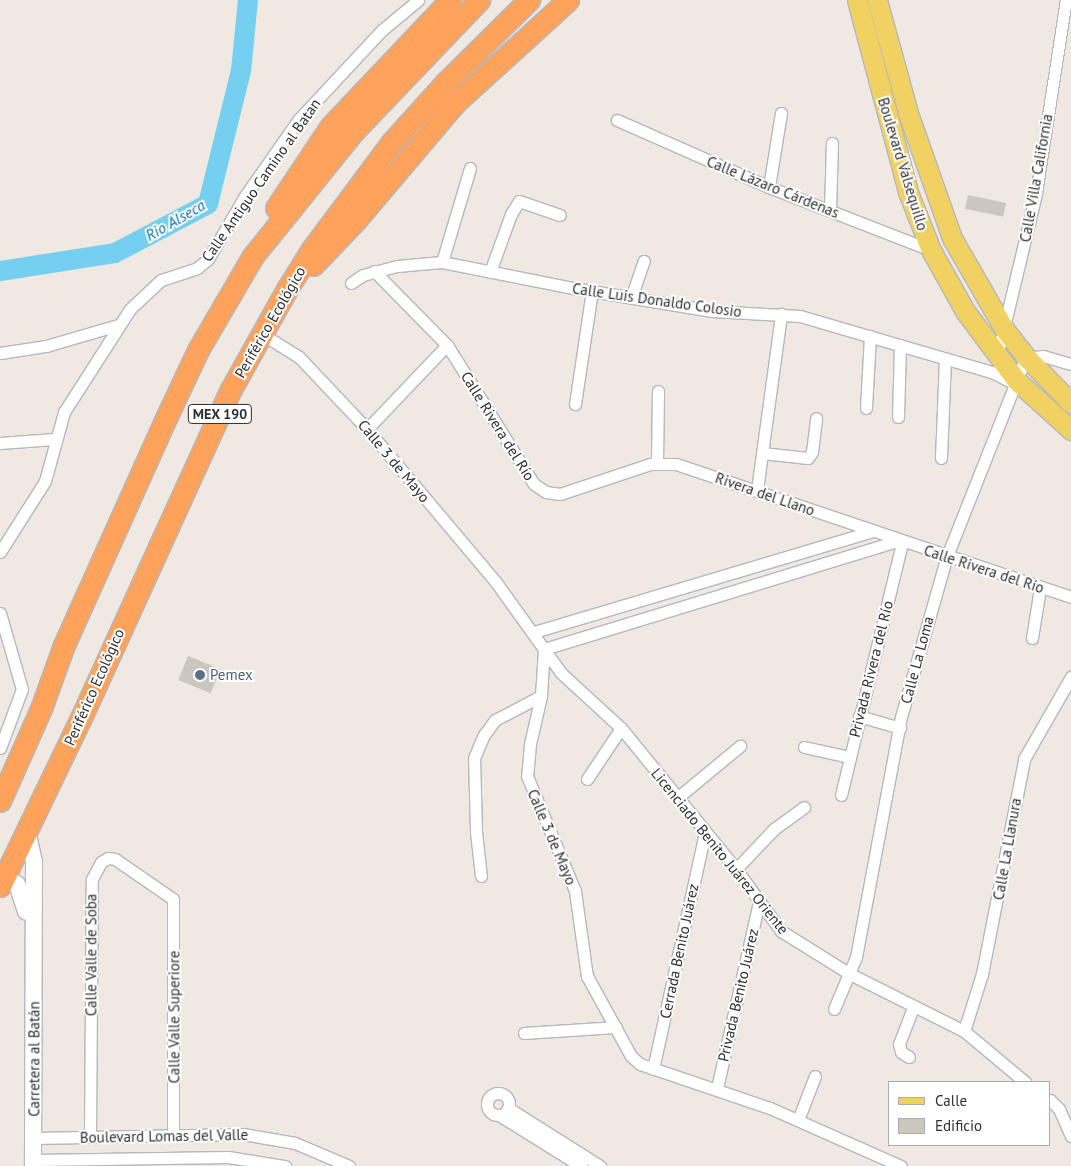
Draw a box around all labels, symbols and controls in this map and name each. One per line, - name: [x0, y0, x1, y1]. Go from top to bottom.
- street label: Calle Antiguo Camino al Batan: [198, 95, 324, 265]
- street label: Boulevard Valsequillo: [874, 95, 932, 233]
- street label: Calle Villa California: [1016, 112, 1056, 244]
- street label: Calle Lázaro Cárdenas: [704, 152, 842, 222]
- water label: Rio Alseca: [142, 195, 208, 245]
- street label: Periférico Ecológico: [231, 263, 309, 381]
- street label: Calle Luis Donaldo Colosio: [571, 279, 743, 321]
- street label: Calle Rivera del Río: [457, 368, 539, 484]
- road number: MEX 190: [188, 402, 252, 426]
- street label: Calle 3 de Mayo: [354, 416, 434, 506]
- street label: Rivera del Llano: [713, 469, 817, 519]
- street label: Calle Rivera del Río: [922, 541, 1046, 597]
- street label: Privada Rivera del Río: [845, 599, 897, 739]
- street label: Calle La Loma: [897, 614, 937, 706]
- street label: Periférico Ecológico: [60, 626, 128, 748]
- place label: Pemex: [210, 666, 253, 684]
- marker: Pemex: [194, 669, 206, 681]
- street label: Licenciado Benito Juárez Oriente: [647, 764, 793, 938]
- street label: Calle 3 de Mayo: [524, 786, 580, 888]
- street label: Calle La Llanura: [989, 797, 1025, 901]
- street label: Cerrada Benito Juárez: [656, 882, 702, 1020]
- street label: Calle Valle de Soba: [82, 894, 100, 1016]
- street label: Privada Benito Juárez: [714, 927, 762, 1063]
- street label: Calle Valle Superiore: [165, 950, 183, 1084]
- street label: Carretera al Batán: [25, 1001, 43, 1117]
- legend: [888, 1081, 1051, 1146]
- text: Calle: [935, 1091, 967, 1110]
- text: Edificio: [935, 1116, 982, 1135]
- street label: Boulevard Lomas del Valle: [79, 1126, 249, 1146]

